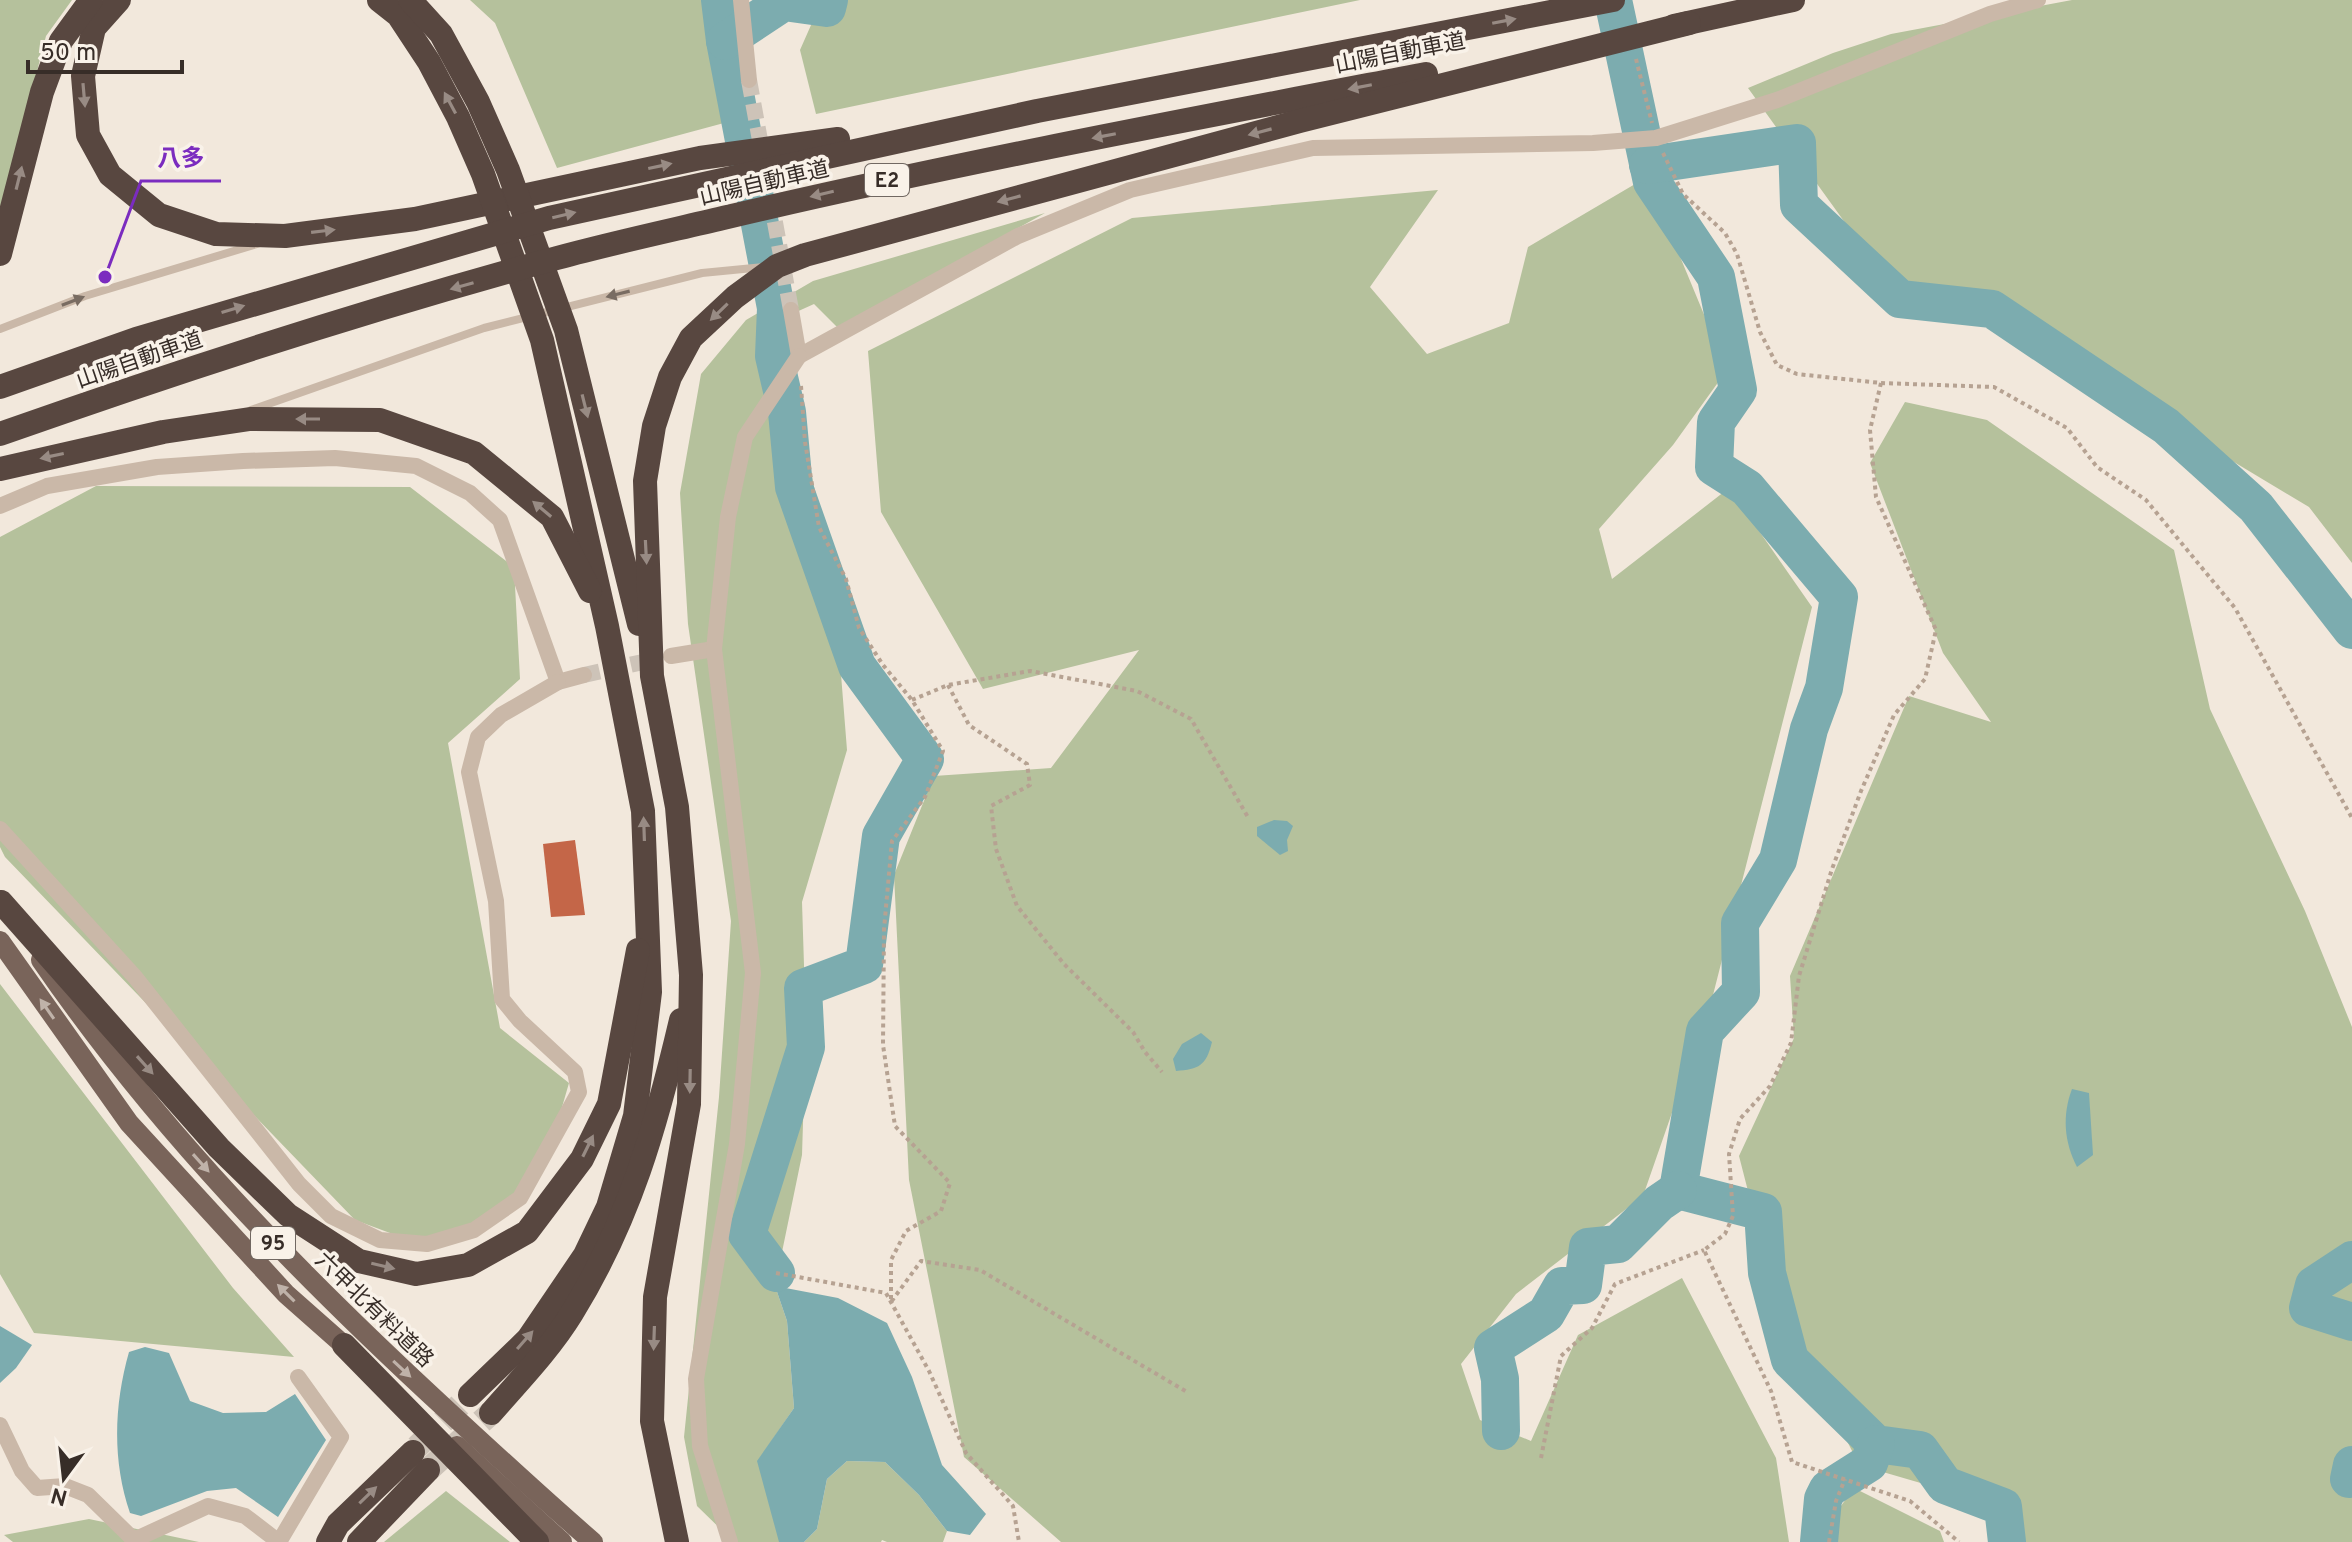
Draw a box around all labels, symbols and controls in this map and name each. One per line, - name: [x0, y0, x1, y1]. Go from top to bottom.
- one-way arrow: [1492, 15, 1517, 27]
- scale bar: [28, 24, 182, 74]
- street label: 山陽自動車道: [1333, 29, 1468, 80]
- text: 50 m: [40, 39, 96, 69]
- one-way arrow: [1347, 81, 1372, 93]
- one-way arrow: [78, 83, 91, 108]
- one-way arrow: [444, 92, 457, 115]
- one-way arrow: [1248, 126, 1272, 139]
- one-way arrow: [1092, 130, 1117, 142]
- callout: 八多: [141, 133, 221, 181]
- text: 八多: [157, 145, 205, 175]
- street label: 山陽自動車道: [697, 156, 832, 212]
- one-way arrow: [648, 159, 673, 172]
- road number: E2: [865, 164, 909, 196]
- one-way arrow: [14, 166, 26, 191]
- one-way arrow: [810, 189, 835, 201]
- one-way arrow: [997, 194, 1022, 206]
- one-way arrow: [552, 208, 577, 220]
- one-way arrow: [311, 224, 336, 237]
- one-way arrow: [449, 280, 473, 293]
- one-way arrow: [605, 289, 630, 301]
- one-way arrow: [61, 294, 85, 307]
- one-way arrow: [222, 302, 246, 315]
- one-way arrow: [710, 302, 729, 321]
- street label: 山陽自動車道: [73, 327, 207, 396]
- one-way arrow: [579, 394, 592, 419]
- one-way arrow: [295, 413, 320, 425]
- one-way arrow: [39, 450, 64, 463]
- one-way arrow: [533, 501, 553, 518]
- one-way arrow: [640, 539, 653, 564]
- one-way arrow: [638, 816, 651, 841]
- one-way arrow: [40, 998, 55, 1019]
- one-way arrow: [136, 1056, 154, 1075]
- one-way arrow: [683, 1069, 696, 1094]
- one-way arrow: [581, 1135, 595, 1158]
- one-way arrow: [191, 1153, 209, 1172]
- road number: 95: [251, 1227, 295, 1259]
- street label: 六甲北有料道路: [308, 1248, 438, 1374]
- one-way arrow: [370, 1261, 395, 1273]
- one-way arrow: [277, 1284, 296, 1303]
- one-way arrow: [648, 1326, 660, 1351]
- one-way arrow: [516, 1331, 534, 1350]
- one-way arrow: [392, 1359, 411, 1377]
- north arrow: [24, 1438, 104, 1518]
- text: N: [48, 1480, 71, 1510]
- one-way arrow: [358, 1486, 377, 1505]

